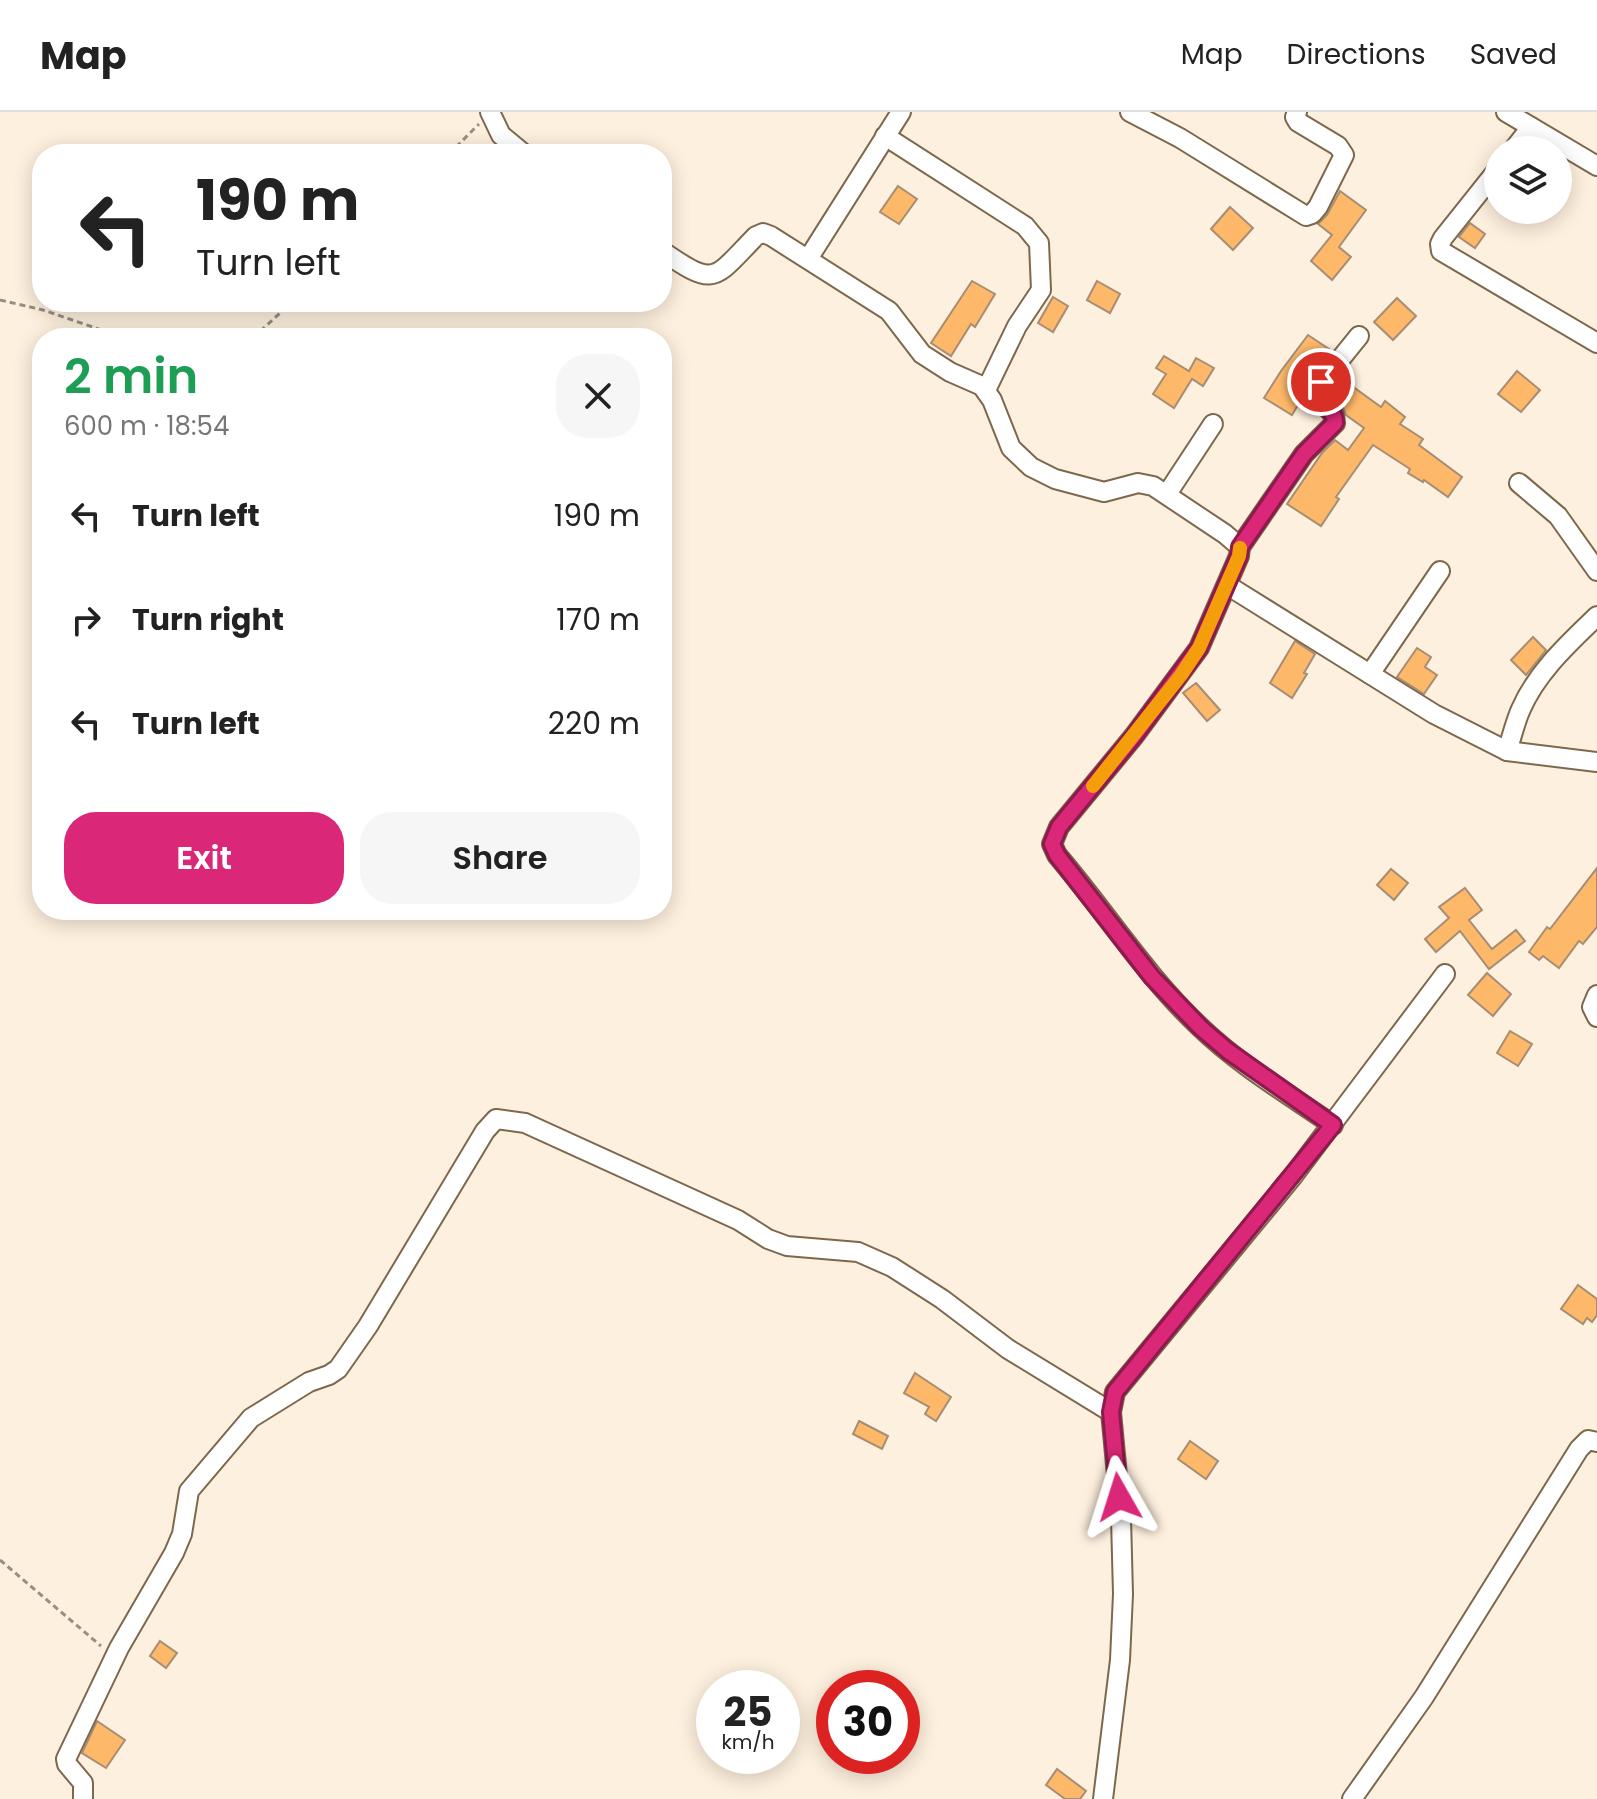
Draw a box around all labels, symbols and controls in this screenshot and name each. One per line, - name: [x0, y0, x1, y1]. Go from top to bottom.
- text: Map: [40, 29, 127, 82]
- text: Map: [1181, 35, 1243, 74]
- text: Directions: [1287, 35, 1426, 74]
- text: Saved: [1470, 35, 1557, 74]
- map controls: [1484, 136, 1572, 224]
- button: layers: [1484, 136, 1572, 224]
- text: 190 m: [196, 161, 359, 240]
- icon: left: [64, 176, 168, 280]
- text: Turn left: [196, 237, 341, 288]
- text: 2 min: [64, 343, 198, 410]
- pin: [1287, 348, 1355, 416]
- button: close: [556, 354, 640, 438]
- icon: arrive: [1299, 360, 1343, 404]
- text: 600 m · 18:54: [64, 408, 229, 444]
- icon: left: [64, 494, 108, 538]
- text: Turn left: [132, 494, 260, 537]
- text: 190 m: [554, 494, 640, 537]
- icon: right: [64, 598, 108, 642]
- text: Turn right: [132, 598, 284, 641]
- text: 170 m: [556, 598, 640, 641]
- icon: left: [64, 702, 108, 746]
- text: Turn left: [132, 702, 260, 745]
- text: 220 m: [548, 702, 640, 745]
- button: Exit: [64, 812, 344, 904]
- button: Share: [360, 812, 640, 904]
- position arrow: [1077, 1455, 1161, 1539]
- speed limit sign: 30: [816, 1670, 920, 1774]
- text: 25: [724, 1684, 772, 1740]
- text: km/h: [721, 1728, 775, 1756]

